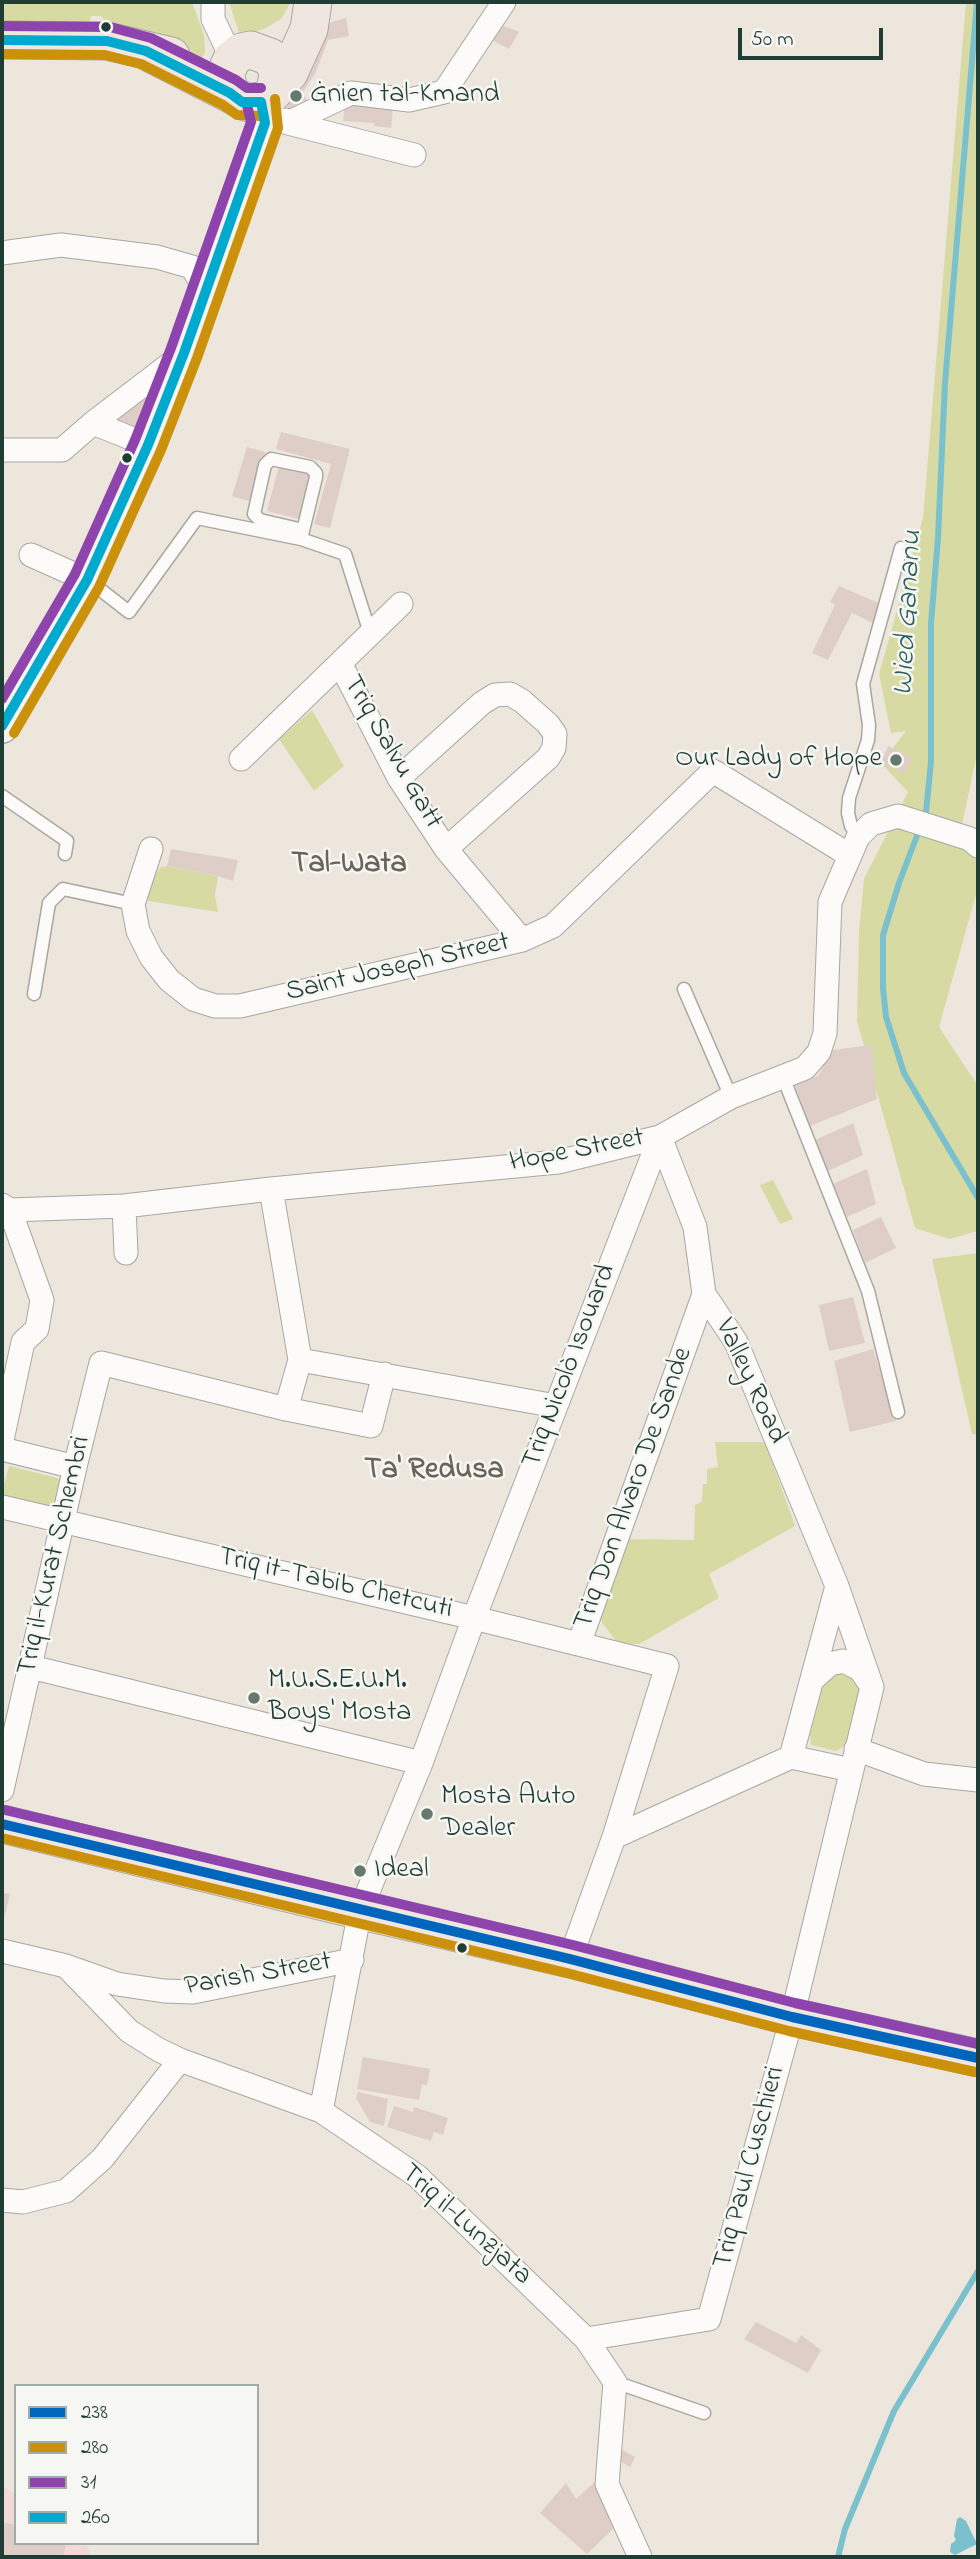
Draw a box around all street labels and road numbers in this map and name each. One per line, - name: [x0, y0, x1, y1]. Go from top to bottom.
- street label: Triq Salvu Gatt: [334, 670, 448, 836]
- street label: Saint Joseph Street: [283, 927, 513, 1011]
- street label: Hope Street: [507, 1123, 647, 1181]
- street label: Triq Nicolò Isouard: [517, 1260, 625, 1474]
- street label: Valley Road: [706, 1314, 792, 1450]
- street label: Triq Don Alvaro De Sande: [568, 1343, 702, 1635]
- street label: Triq il-Kurat Schembri: [12, 1433, 100, 1679]
- street label: Triq it-Tabib Chetcuti: [215, 1542, 455, 1628]
- street label: Parish Street: [182, 1947, 334, 2005]
- street label: Triq Paul Cuschieri: [708, 2063, 794, 2273]
- street label: Triq il-Lunzjata: [392, 2158, 538, 2294]

